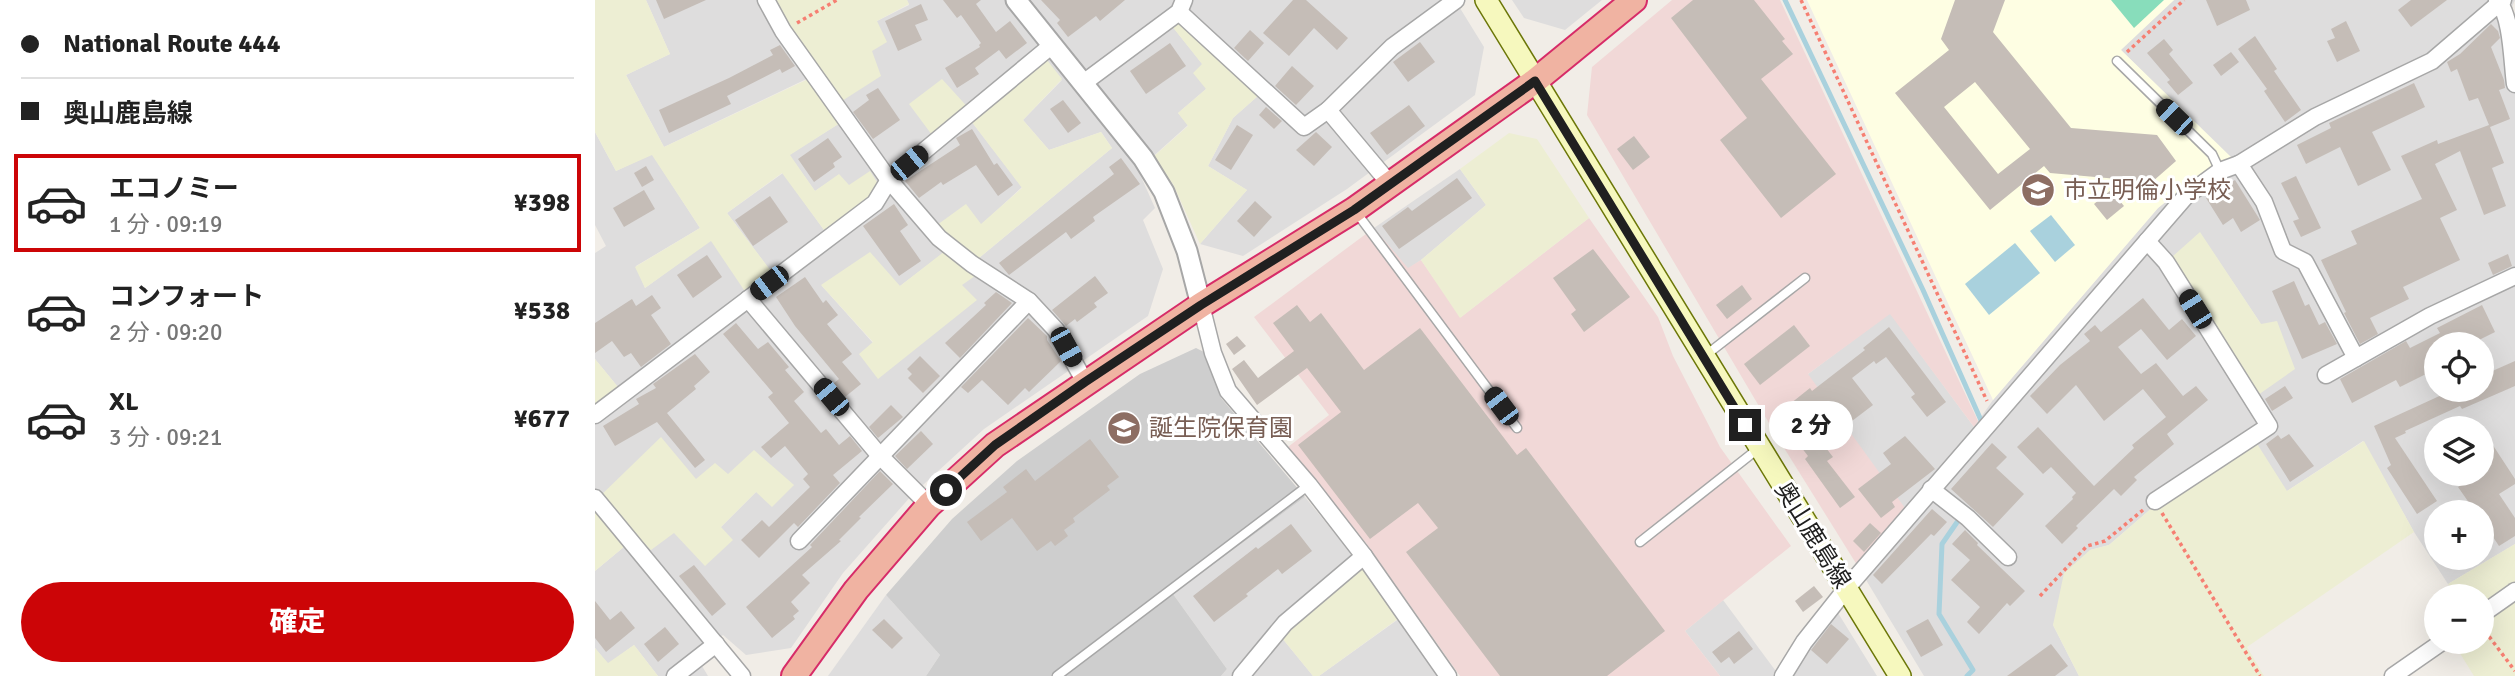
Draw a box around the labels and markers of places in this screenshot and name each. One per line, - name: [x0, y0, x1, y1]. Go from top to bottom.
- school or university icon: 市立明倫小学校: [2019, 171, 2057, 209]
- place label: 市立明倫小学校: [2063, 175, 2231, 205]
- school or university icon: 誕生院保育園: [1105, 409, 1143, 447]
- place label: 誕生院保育園: [1149, 413, 1293, 443]

